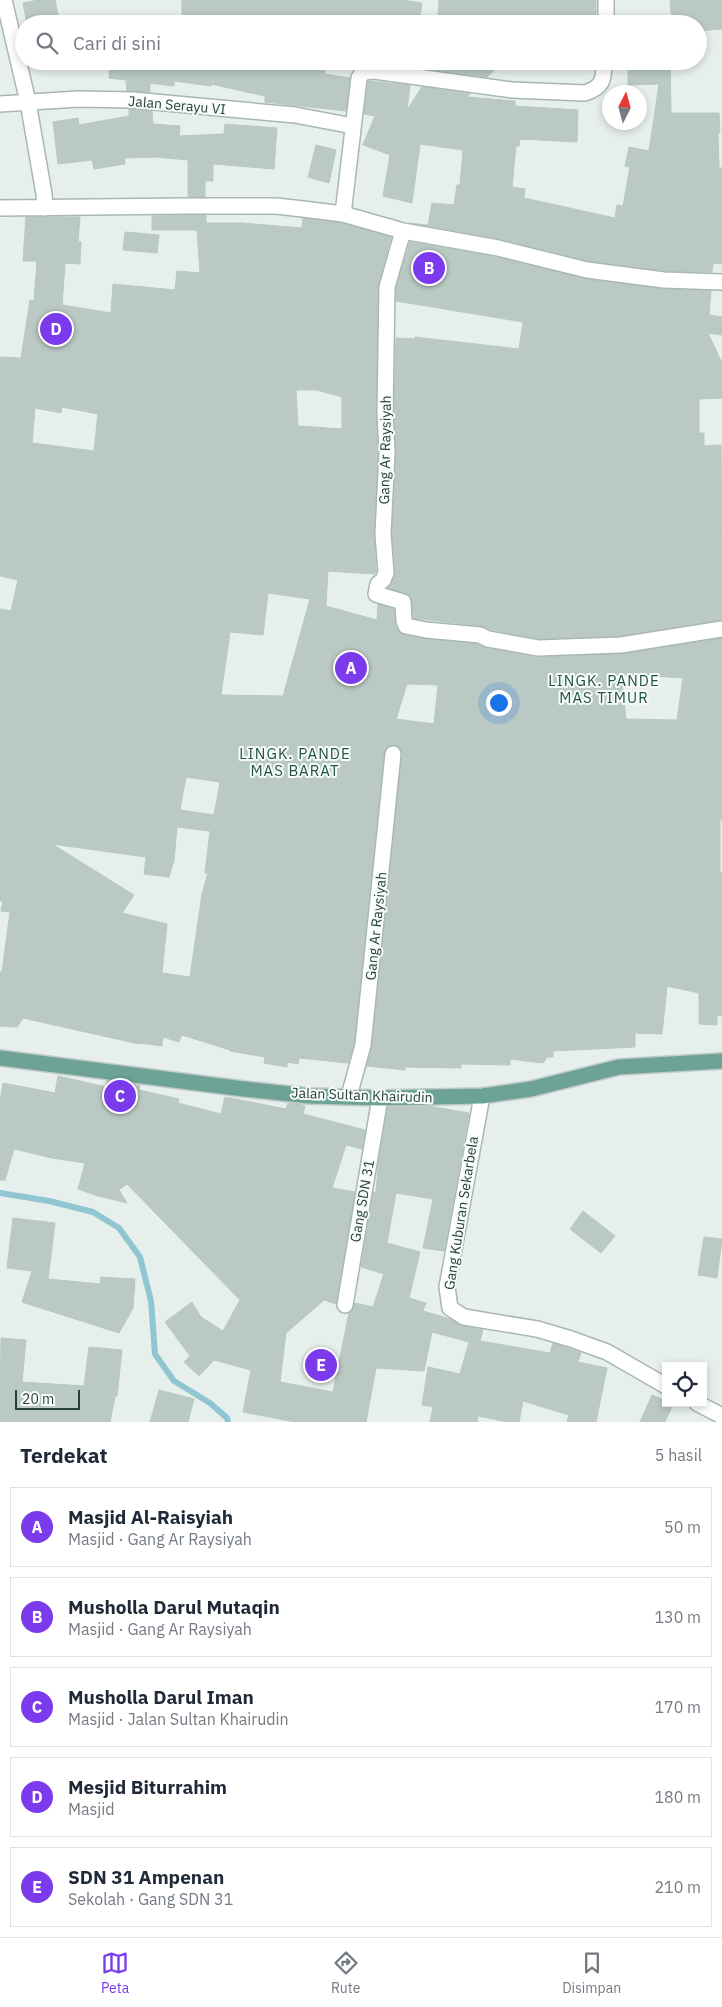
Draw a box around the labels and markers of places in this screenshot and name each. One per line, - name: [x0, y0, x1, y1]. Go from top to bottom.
- pin: B: [413, 249, 445, 287]
- pin: D: [40, 310, 72, 348]
- pin: A: [335, 649, 367, 687]
- pin: C: [104, 1077, 136, 1115]
- pin: E: [305, 1346, 337, 1384]

